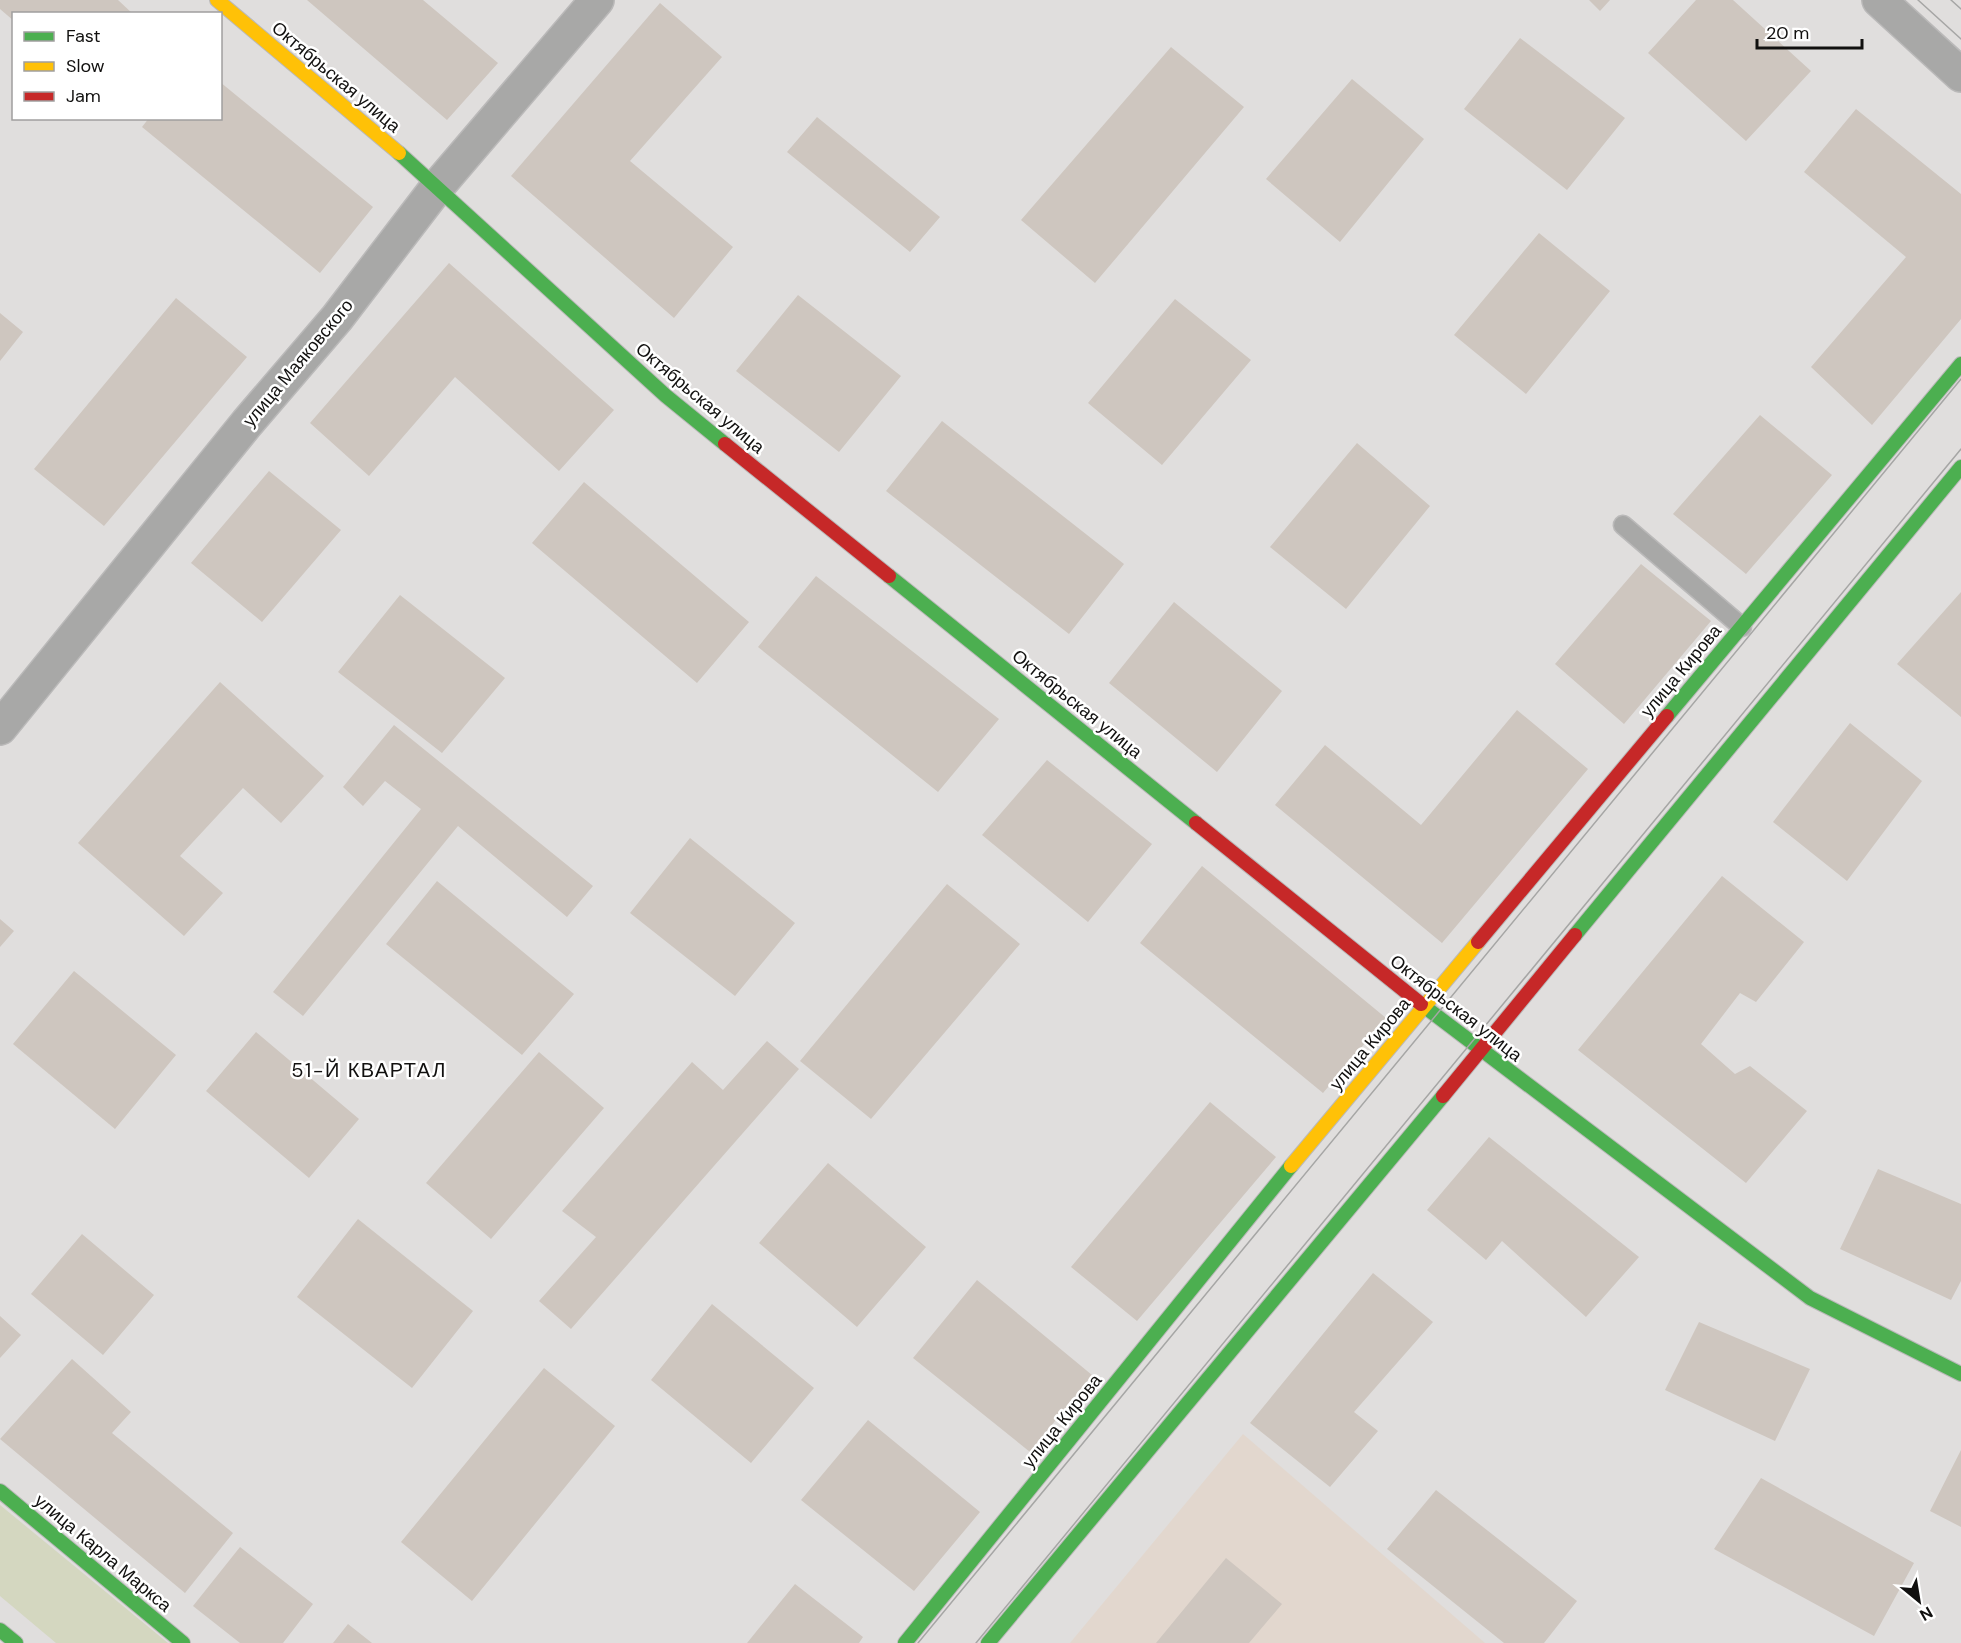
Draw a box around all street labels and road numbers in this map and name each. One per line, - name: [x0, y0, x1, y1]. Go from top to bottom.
- street label: Октябрьская улица: [267, 16, 406, 139]
- street label: улица Маяковского: [237, 294, 359, 432]
- street label: Октябрьская улица: [631, 337, 770, 460]
- street label: улица Кирова: [1635, 619, 1728, 722]
- street label: Октябрьская улица: [1007, 644, 1148, 765]
- street label: Октябрьская улица: [1385, 949, 1528, 1068]
- street label: улица Кирова: [1324, 992, 1417, 1095]
- street label: улица Кирова: [1017, 1368, 1108, 1473]
- street label: улица Карла Маркса: [29, 1489, 177, 1618]

